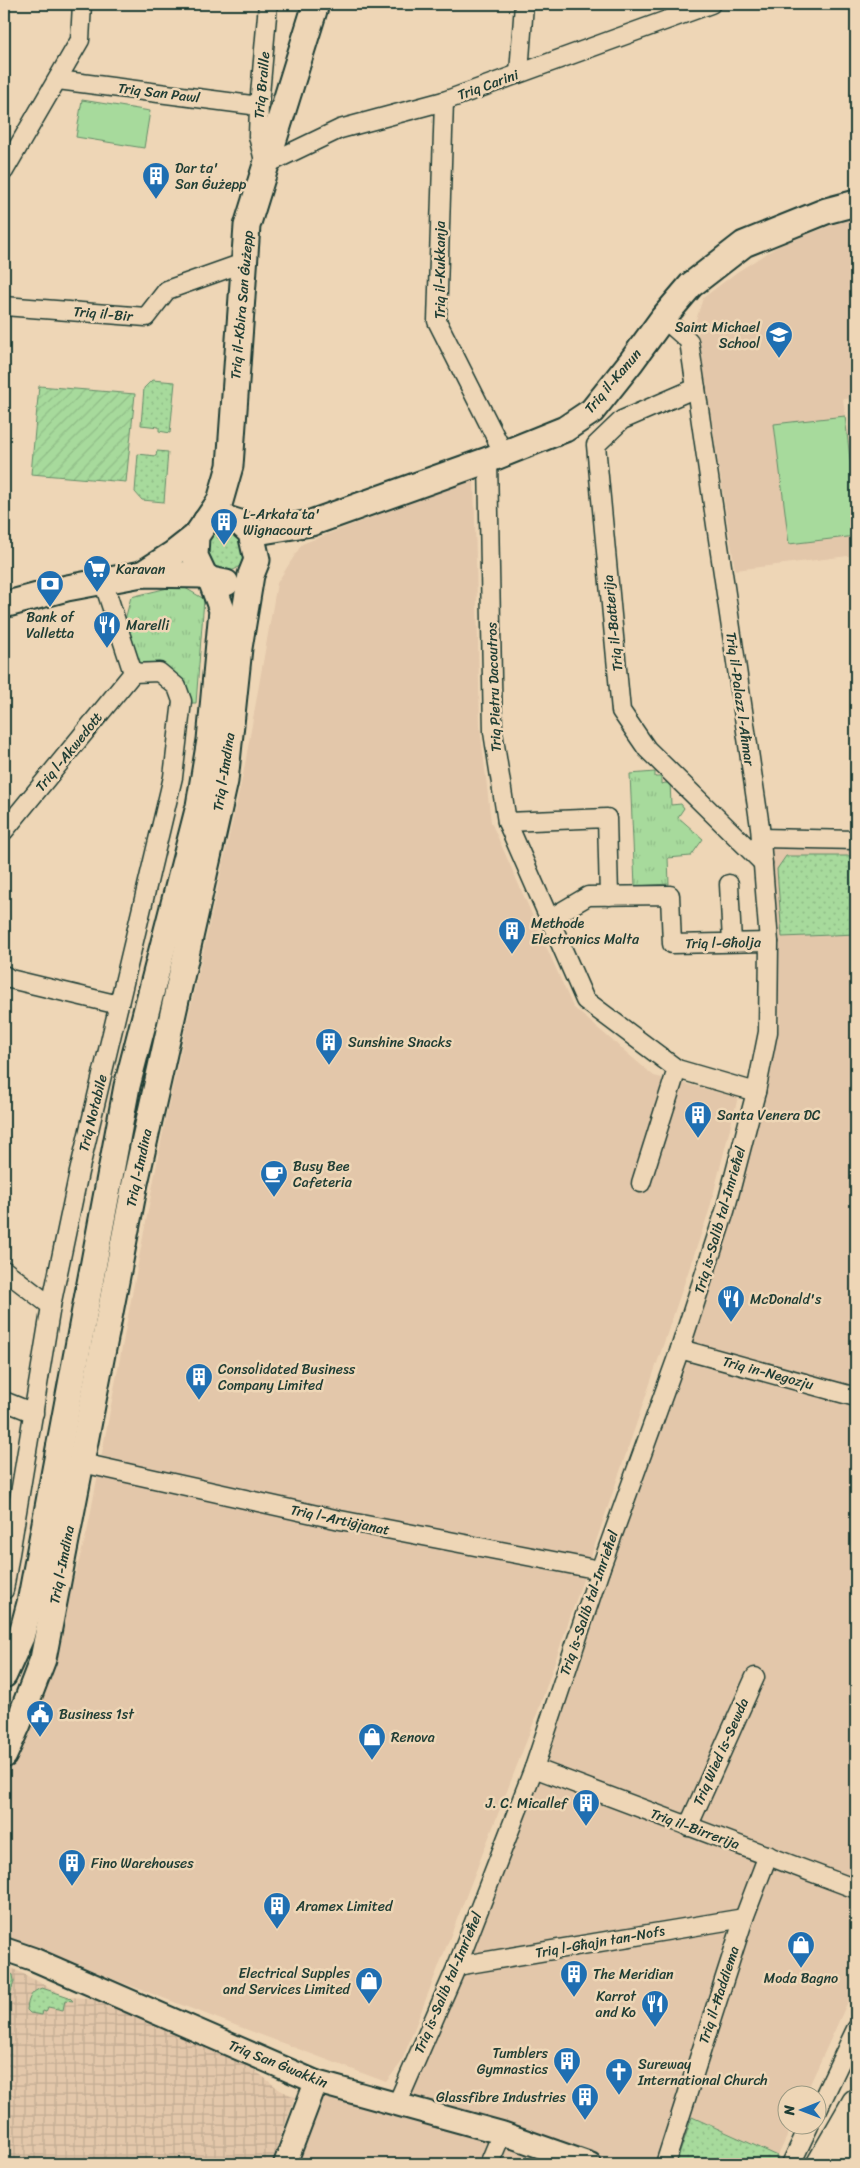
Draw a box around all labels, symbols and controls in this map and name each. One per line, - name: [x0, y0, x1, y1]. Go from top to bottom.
- street label: Triq Braille: [247, 50, 277, 120]
- street label: Triq Carini: [454, 62, 523, 108]
- street label: Triq San Pawl: [117, 76, 202, 111]
- place label: Dar ta' San Ġużepp: [175, 156, 247, 197]
- building icon: Dar ta' San Ġużepp: [141, 161, 171, 200]
- street label: Triq il-Kukkanja: [428, 220, 453, 319]
- street label: Triq il-Kbira San Ġużepp: [223, 229, 261, 380]
- street label: Triq il-Bir: [72, 299, 135, 329]
- place label: Saint Michael School: [675, 315, 761, 356]
- school or university icon: Saint Michael School: [764, 320, 794, 359]
- street label: Triq il-Kanun: [578, 342, 648, 419]
- place label: L-Arkata ta' Wignacourt: [243, 502, 320, 543]
- building icon: L-Arkata ta' Wignacourt: [209, 507, 239, 546]
- supermarket icon: Karavan: [82, 554, 112, 593]
- place label: Karavan: [116, 557, 166, 582]
- bank icon: Bank of Valletta: [35, 569, 65, 608]
- street label: Triq il-Batterija: [596, 574, 630, 672]
- place label: Bank of Valletta: [26, 605, 76, 646]
- restaurant icon: Marelli: [92, 610, 122, 649]
- place label: Marelli: [126, 613, 170, 638]
- street label: Triq Pietru Dacoutros: [479, 621, 509, 752]
- street label: Triq il-Palazz l-Aħmar: [718, 630, 762, 769]
- street label: Triq l-Akwedott: [29, 706, 109, 797]
- street label: Triq l-Imdina: [205, 730, 243, 813]
- place label: Methode Electronics Malta: [531, 911, 640, 952]
- building icon: Methode Electronics Malta: [497, 916, 527, 955]
- street label: Triq l-Għolja: [685, 930, 762, 956]
- building icon: Sunshine Snacks: [314, 1027, 344, 1066]
- place label: Sunshine Snacks: [348, 1030, 452, 1055]
- street label: Triq Notabile: [71, 1072, 115, 1154]
- building icon: Santa Venera DC: [683, 1100, 713, 1139]
- place label: Santa Venera DC: [717, 1103, 821, 1128]
- street label: Triq l-Imdina: [119, 1126, 160, 1209]
- street label: Triq is-Salib tal-Imrieħel: [687, 1142, 753, 1297]
- place label: Busy Bee Cafeteria: [293, 1154, 353, 1195]
- cafe icon: Busy Bee Cafeteria: [259, 1159, 289, 1198]
- restaurant icon: McDonald's: [716, 1284, 746, 1323]
- place label: McDonald's: [750, 1287, 822, 1312]
- street label: Triq in-Negozju: [720, 1349, 817, 1397]
- place label: Consolidated Business Company Limited: [218, 1357, 356, 1398]
- building icon: Consolidated Business Company Limited: [184, 1362, 214, 1401]
- street label: Triq l-Artiġjanat: [288, 1497, 392, 1543]
- street label: Triq l-Imdina: [42, 1523, 82, 1606]
- street label: Triq is-Salib tal-Imrieħel: [552, 1526, 626, 1679]
- street label: Triq Wied is-Sewda: [686, 1694, 756, 1810]
- public building icon: Business 1st: [25, 1699, 55, 1738]
- place label: Business 1st: [59, 1702, 135, 1727]
- shop icon: Renova: [357, 1722, 387, 1761]
- place label: Renova: [391, 1725, 435, 1750]
- building icon: J. C. Micallef: [571, 1788, 601, 1827]
- place label: J. C. Micallef: [485, 1791, 569, 1816]
- street label: Triq il-Birrerija: [647, 1801, 743, 1857]
- building icon: Fino Warehouses: [57, 1848, 87, 1887]
- place label: Fino Warehouses: [91, 1851, 194, 1876]
- building icon: Aramex Limited: [262, 1891, 292, 1930]
- place label: Aramex Limited: [295, 1894, 394, 1919]
- street label: Triq is-Salib tal-Imrieħel: [407, 1907, 490, 2058]
- street label: Triq l-Għajn tan-Nofs: [533, 1918, 667, 1966]
- shop icon: Moda Bagno: [786, 1930, 816, 1969]
- street label: Triq il-Ħaddiema: [691, 1943, 747, 2047]
- building icon: The Meridian: [559, 1959, 589, 1998]
- place label: Electrical Supples and Services Limited: [223, 1961, 352, 2002]
- place label: The Meridian: [593, 1962, 674, 1987]
- shop icon: Electrical Supples and Services Limited: [354, 1966, 384, 2005]
- place label: Moda Bagno: [764, 1966, 838, 1991]
- place label: Karrot and Ko: [596, 1984, 637, 2025]
- restaurant icon: Karrot and Ko: [640, 1989, 670, 2028]
- street label: Triq San Ġwakkin: [224, 2033, 332, 2095]
- place label: Tumblers Gymnastics: [477, 2041, 549, 2082]
- building icon: Tumblers Gymnastics: [552, 2046, 582, 2085]
- place label: Sureway International Church: [637, 2052, 768, 2093]
- church icon: Sureway International Church: [604, 2057, 634, 2096]
- building icon: Glassfibre Industries: [570, 2082, 600, 2121]
- place label: Glassfibre Industries: [436, 2085, 567, 2110]
- north arrow: [778, 2086, 828, 2136]
- text: N: [777, 2105, 802, 2116]

